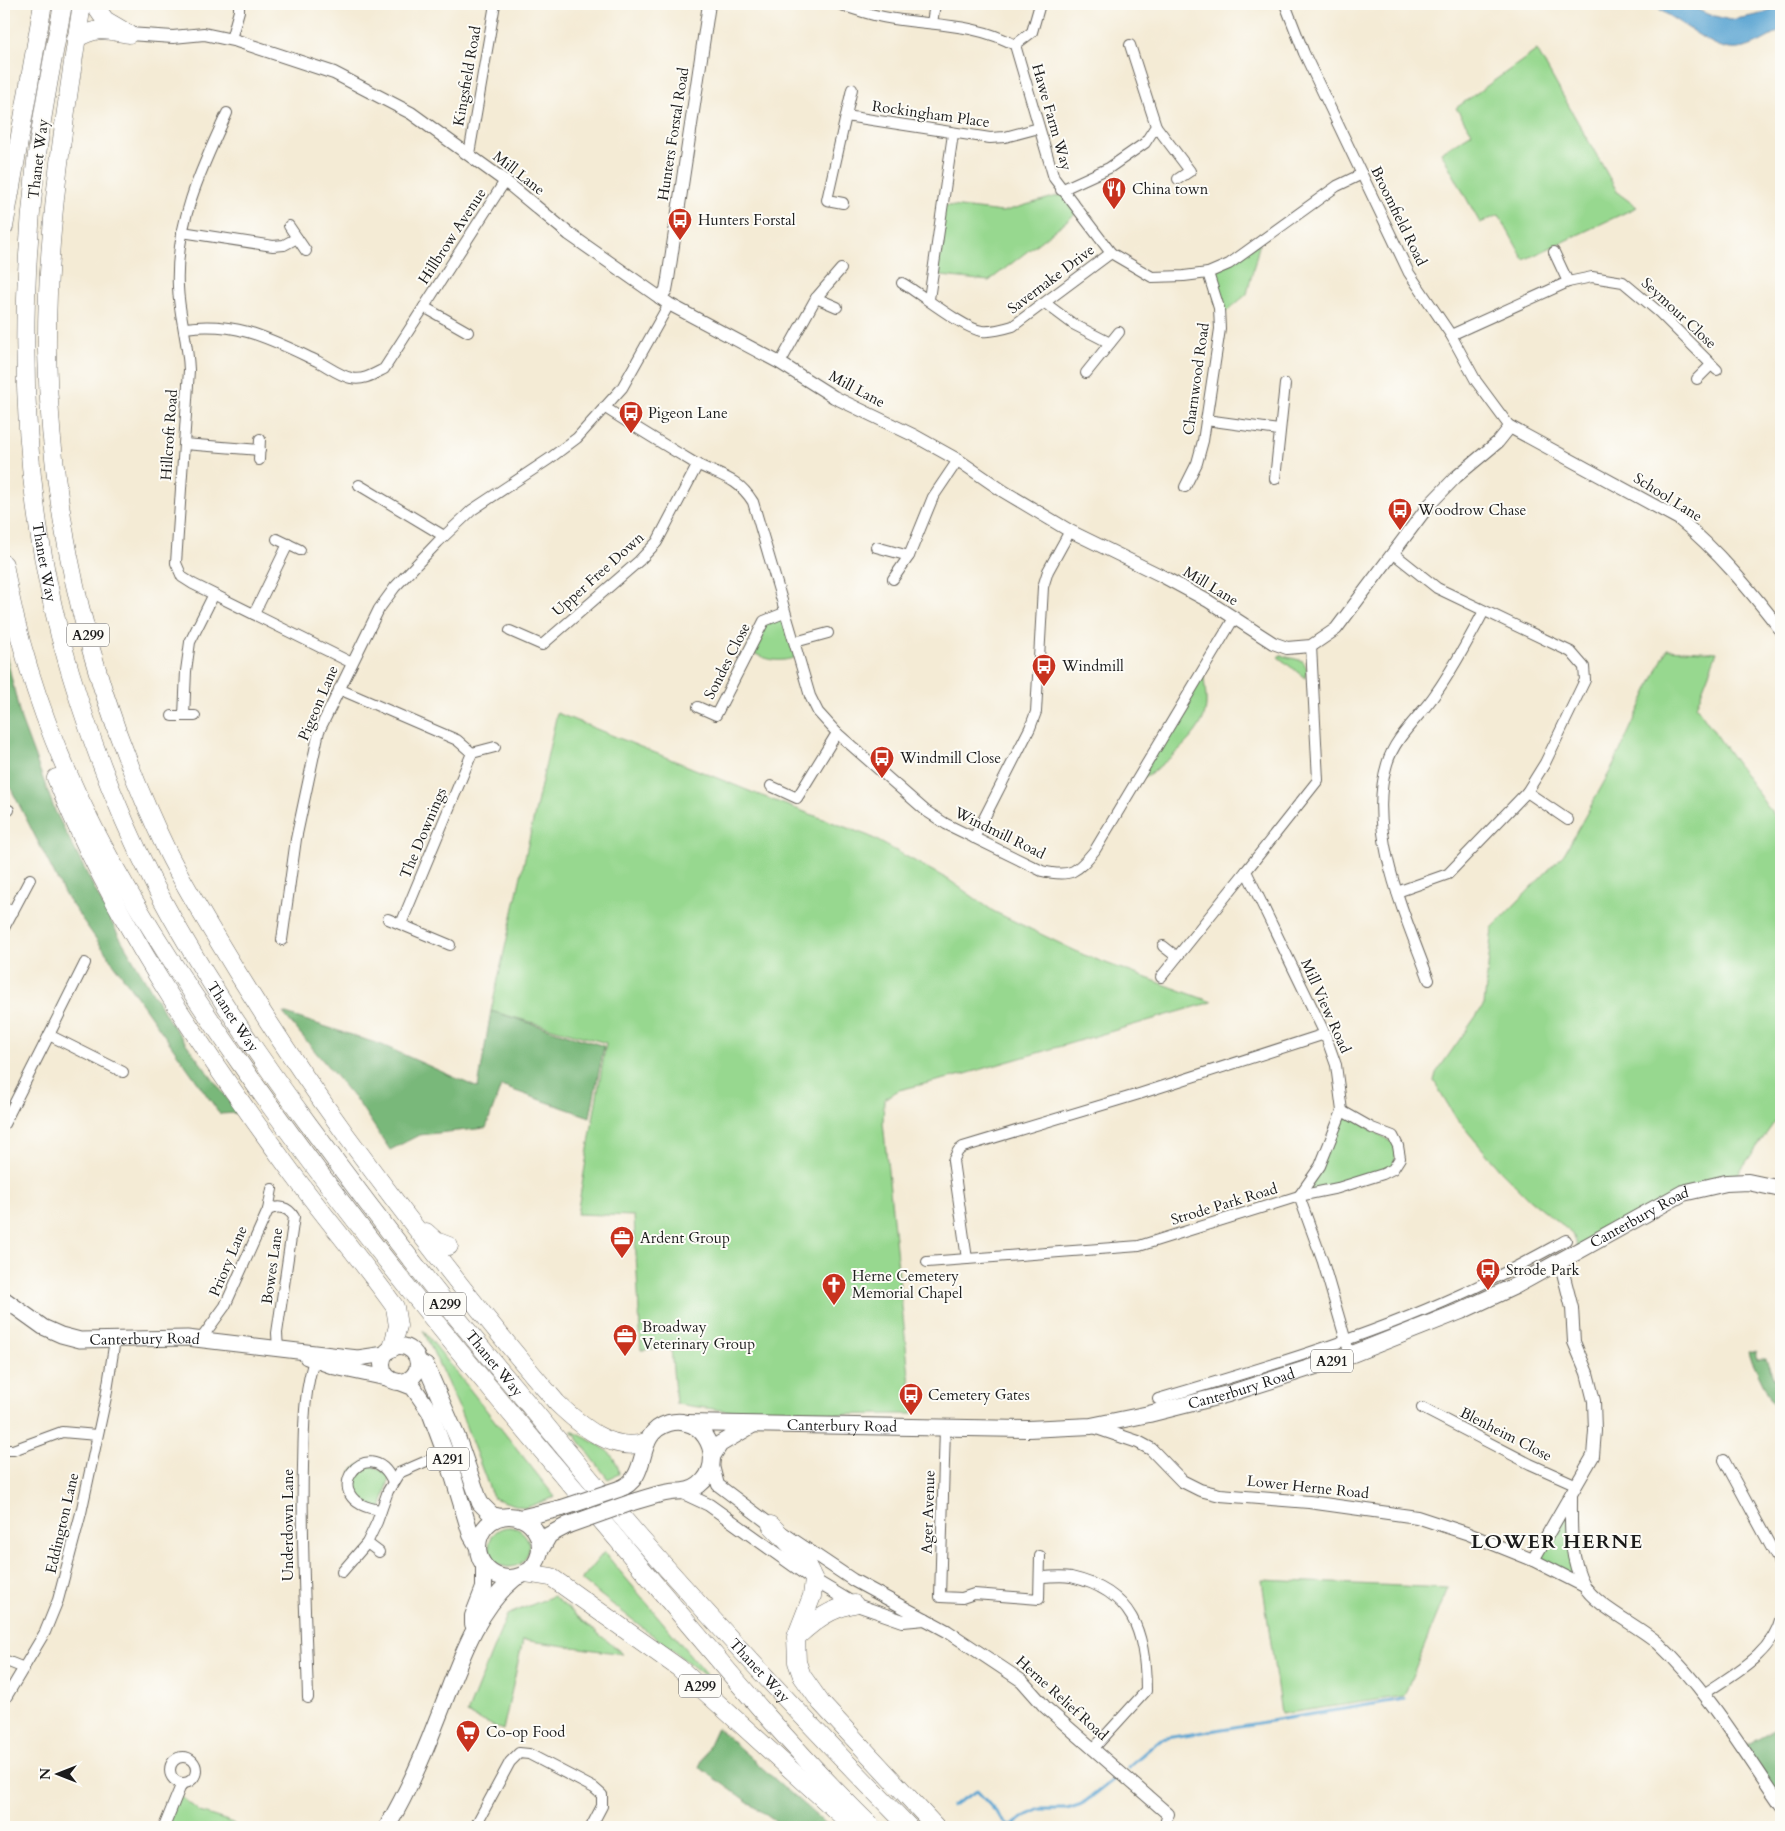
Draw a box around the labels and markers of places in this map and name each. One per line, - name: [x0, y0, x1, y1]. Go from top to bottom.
- restaurant icon: China town: [1101, 176, 1127, 210]
- place label: China town: [1132, 179, 1209, 199]
- bus stop icon: Hunters Forstal: [667, 207, 693, 241]
- place label: Hunters Forstal: [698, 210, 796, 230]
- bus stop icon: Pigeon Lane: [618, 400, 644, 434]
- place label: Pigeon Lane: [648, 403, 728, 423]
- bus stop icon: Woodrow Chase: [1387, 497, 1413, 531]
- place label: Woodrow Chase: [1417, 500, 1527, 520]
- bus stop icon: Windmill: [1031, 653, 1057, 687]
- place label: Windmill: [1061, 656, 1124, 676]
- bus stop icon: Windmill Close: [869, 745, 895, 779]
- place label: Windmill Close: [899, 748, 1001, 768]
- office icon: Ardent Group: [609, 1225, 635, 1259]
- place label: Ardent Group: [640, 1228, 730, 1248]
- bus stop icon: Strode Park: [1475, 1257, 1501, 1291]
- place label: Strode Park: [1506, 1260, 1580, 1280]
- place label: Herne Cemetery Memorial Chapel: [852, 1266, 963, 1303]
- church icon: Herne Cemetery Memorial Chapel: [821, 1272, 847, 1306]
- place label: Broadway Veterinary Group: [642, 1317, 755, 1354]
- office icon: Broadway Veterinary Group: [612, 1323, 638, 1357]
- bus stop icon: Cemetery Gates: [898, 1382, 924, 1416]
- place label: Cemetery Gates: [928, 1385, 1030, 1405]
- supermarket icon: Co-op Food: [455, 1719, 481, 1753]
- place label: Co-op Food: [486, 1722, 565, 1742]

